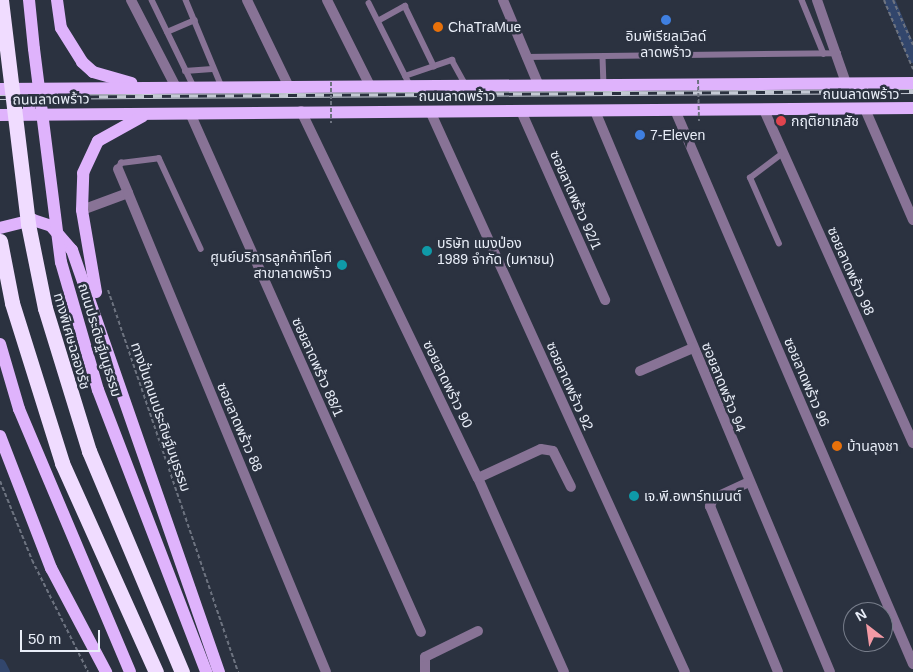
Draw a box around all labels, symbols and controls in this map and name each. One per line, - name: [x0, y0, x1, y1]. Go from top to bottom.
- marker: อิมพีเรียลเวิลด์ ลาดพร้าว: [660, 14, 672, 26]
- place label: ChaTraMue: [448, 19, 521, 35]
- marker: ChaTraMue: [432, 21, 444, 33]
- place label: อิมพีเรียลเวิลด์ ลาดพร้าว: [626, 28, 706, 60]
- street label: ถนนลาดพร้าว: [822, 86, 900, 102]
- street label: ถนนลาดพร้าว: [418, 88, 496, 104]
- street label: ถนนลาดพร้าว: [12, 90, 90, 108]
- place label: กฤติยาเภสัช: [791, 113, 859, 129]
- marker: กฤติยาเภสัช: [775, 115, 787, 127]
- place label: 7-Eleven: [650, 127, 705, 143]
- marker: 7-Eleven: [634, 129, 646, 141]
- street label: ซอยลาดพร้าว 92/1: [547, 148, 605, 252]
- street label: ซอยลาดพร้าว 98: [824, 224, 878, 318]
- place label: บริษัท แมงป่อง 1989 จำกัด (มหาชน): [437, 235, 554, 268]
- marker: บริษัท แมงป่อง 1989 จำกัด (มหาชน): [421, 245, 433, 257]
- place label: ศูนย์บริการลูกค้าทีโอที สาขาลาดพร้าว: [210, 249, 332, 282]
- marker: ศูนย์บริการลูกค้าทีโอที สาขาลาดพร้าว: [336, 259, 348, 271]
- street label: ถนนประดิษฐ์มนูธรรม: [75, 281, 125, 399]
- street label: ทางพิเศษฉลองรัช: [50, 291, 94, 391]
- street label: ซอยลาดพร้าว 88/1: [289, 315, 347, 419]
- street label: ซอยลาดพร้าว 96: [781, 335, 833, 429]
- street label: ซอยลาดพร้าว 90: [420, 338, 476, 430]
- street label: ซอยลาดพร้าว 92: [543, 339, 597, 433]
- street label: ทางปั่นถนนประดิษฐ์มนูธรรม: [128, 340, 194, 494]
- street label: ซอยลาดพร้าว 94: [698, 340, 750, 434]
- street label: ซอยลาดพร้าว 88: [214, 380, 266, 474]
- place label: บ้านลุงชา: [847, 438, 899, 454]
- marker: บ้านลุงชา: [831, 440, 843, 452]
- place label: เจ.พี.อพาร์ทเมนต์: [644, 488, 742, 504]
- marker: เจ.พี.อพาร์ทเมนต์: [628, 490, 640, 502]
- north arrow: [843, 602, 893, 652]
- text: N: [853, 605, 869, 624]
- scale bar: [22, 620, 102, 652]
- text: 50 m: [28, 630, 61, 647]

